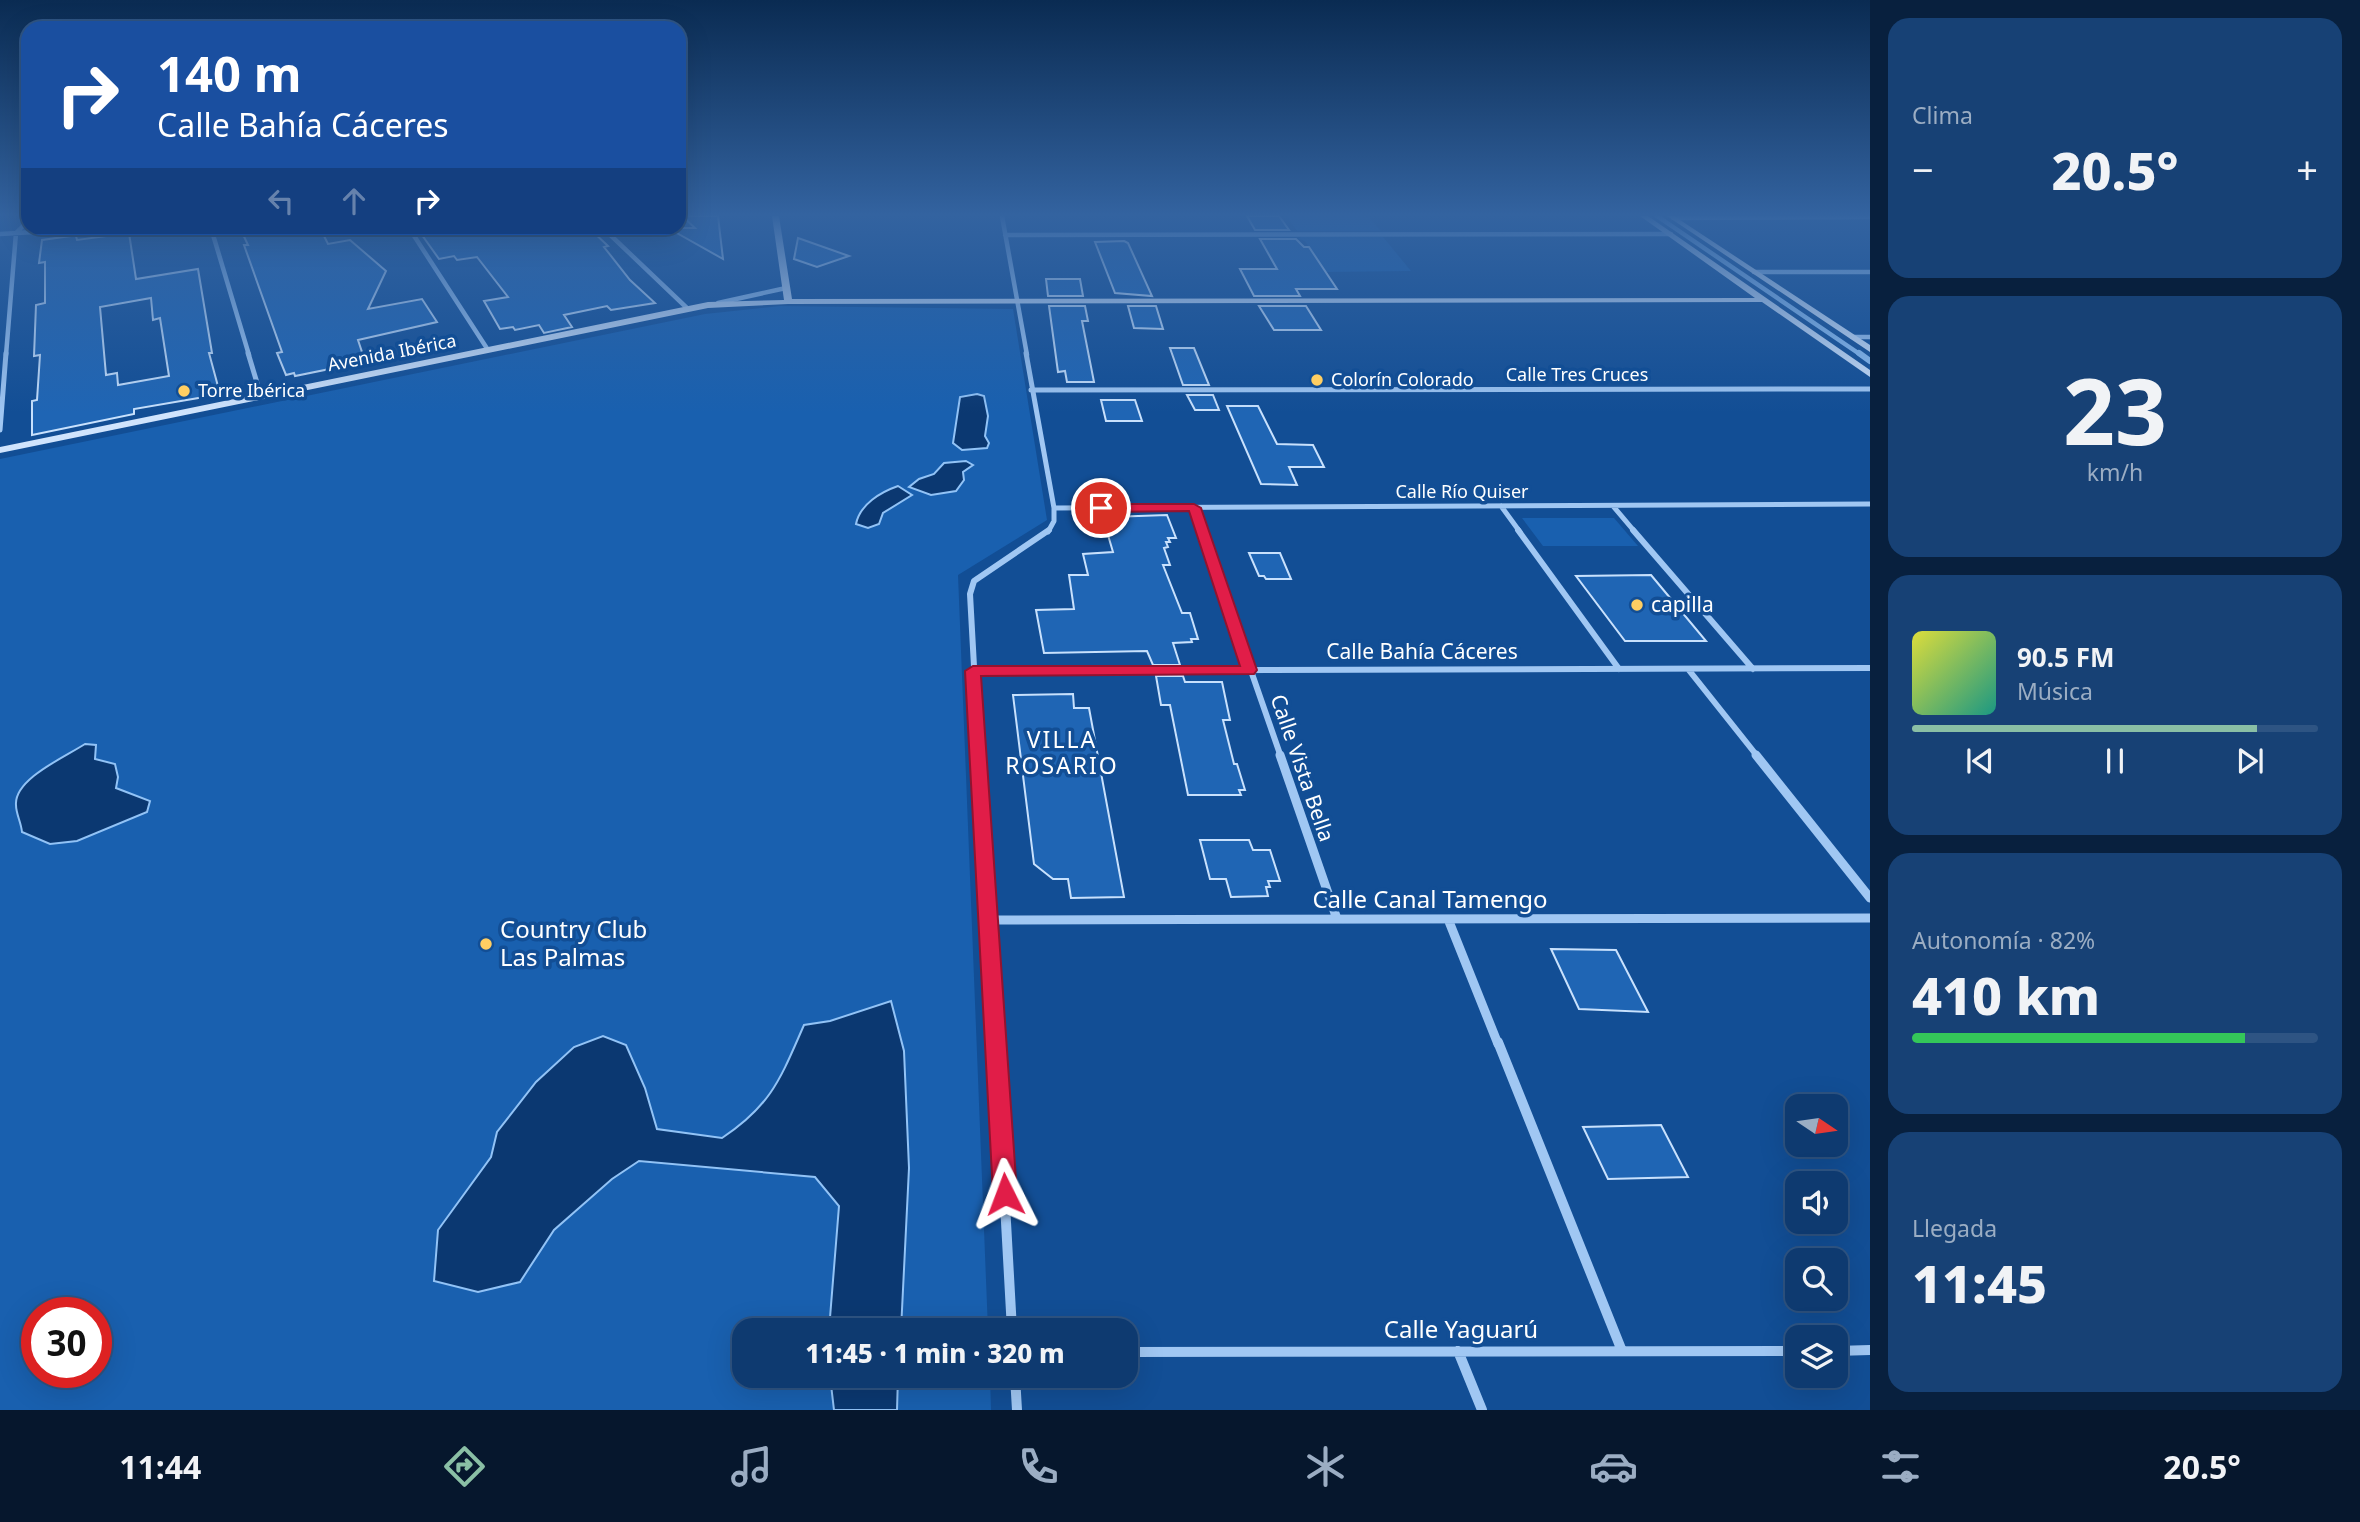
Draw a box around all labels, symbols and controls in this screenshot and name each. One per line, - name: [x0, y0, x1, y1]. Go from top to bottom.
- text: 140 m: [157, 40, 302, 106]
- icon: right: [42, 49, 133, 140]
- text: Clima: [1912, 99, 1973, 131]
- text: Calle Bahía Cáceres: [157, 103, 449, 146]
- text: 20.5°: [2052, 134, 2178, 205]
- text: −: [1912, 143, 1934, 195]
- text: +: [2296, 143, 2318, 195]
- icon: left: [262, 182, 300, 220]
- icon: ahead: [335, 182, 373, 220]
- icon: right: [408, 182, 446, 220]
- street label: Avenida Ibérica: [325, 328, 458, 376]
- text: 23: [2063, 348, 2167, 472]
- street label: Calle Tres Cruces: [1506, 362, 1648, 386]
- place label: Colorín Colorado: [1331, 367, 1474, 391]
- marker: Colorín Colorado: [1309, 372, 1325, 388]
- place label: Torre Ibérica: [198, 378, 305, 402]
- marker: Torre Ibérica: [176, 383, 192, 399]
- text: km/h: [2087, 456, 2143, 488]
- pin: [1071, 478, 1131, 538]
- street label: Calle Río Quiser: [1395, 479, 1529, 503]
- icon: arrive: [1082, 489, 1120, 527]
- place label: capilla: [1651, 590, 1714, 618]
- marker: capilla: [1629, 597, 1645, 613]
- street label: Calle Bahía Cáceres: [1326, 637, 1518, 665]
- text: 90.5 FM: [2017, 639, 2114, 675]
- text: Música: [2017, 675, 2093, 707]
- street label: Calle Vista Bella: [1265, 690, 1341, 845]
- district label: VILLA ROSARIO: [1005, 723, 1119, 781]
- icon: previous: [1961, 742, 1999, 780]
- icon: pause: [2096, 742, 2134, 780]
- icon: next: [2231, 742, 2269, 780]
- street label: Calle Canal Tamengo: [1312, 882, 1548, 915]
- place label: Country Club Las Palmas: [500, 912, 647, 973]
- text: Autonomía · 82%: [1912, 924, 2095, 956]
- marker: Country Club Las Palmas: [478, 936, 494, 952]
- text: 410 km: [1912, 959, 2100, 1030]
- north arrow: [1785, 1094, 1848, 1157]
- map controls: [1785, 1094, 1848, 1388]
- position arrow: [968, 1157, 1042, 1231]
- button: sound: [1785, 1171, 1848, 1234]
- text: Llegada: [1912, 1212, 1997, 1244]
- text: 11:45: [1912, 1247, 2047, 1318]
- button: search: [1785, 1248, 1848, 1311]
- speed limit sign: 30: [21, 1297, 112, 1388]
- street label: Calle Yaguarú: [1384, 1312, 1538, 1345]
- button: layers: [1785, 1325, 1848, 1388]
- text: 11:45 · 1 min · 320 m: [805, 1335, 1065, 1371]
- icon: directions: [440, 1442, 489, 1491]
- icon: music: [727, 1442, 776, 1491]
- icon: phone: [1014, 1442, 1063, 1491]
- icon: climate: [1301, 1442, 1350, 1491]
- icon: car: [1589, 1442, 1638, 1491]
- icon: filters: [1876, 1442, 1925, 1491]
- text: 11:44: [119, 1445, 201, 1488]
- text: 20.5°: [2163, 1445, 2241, 1488]

